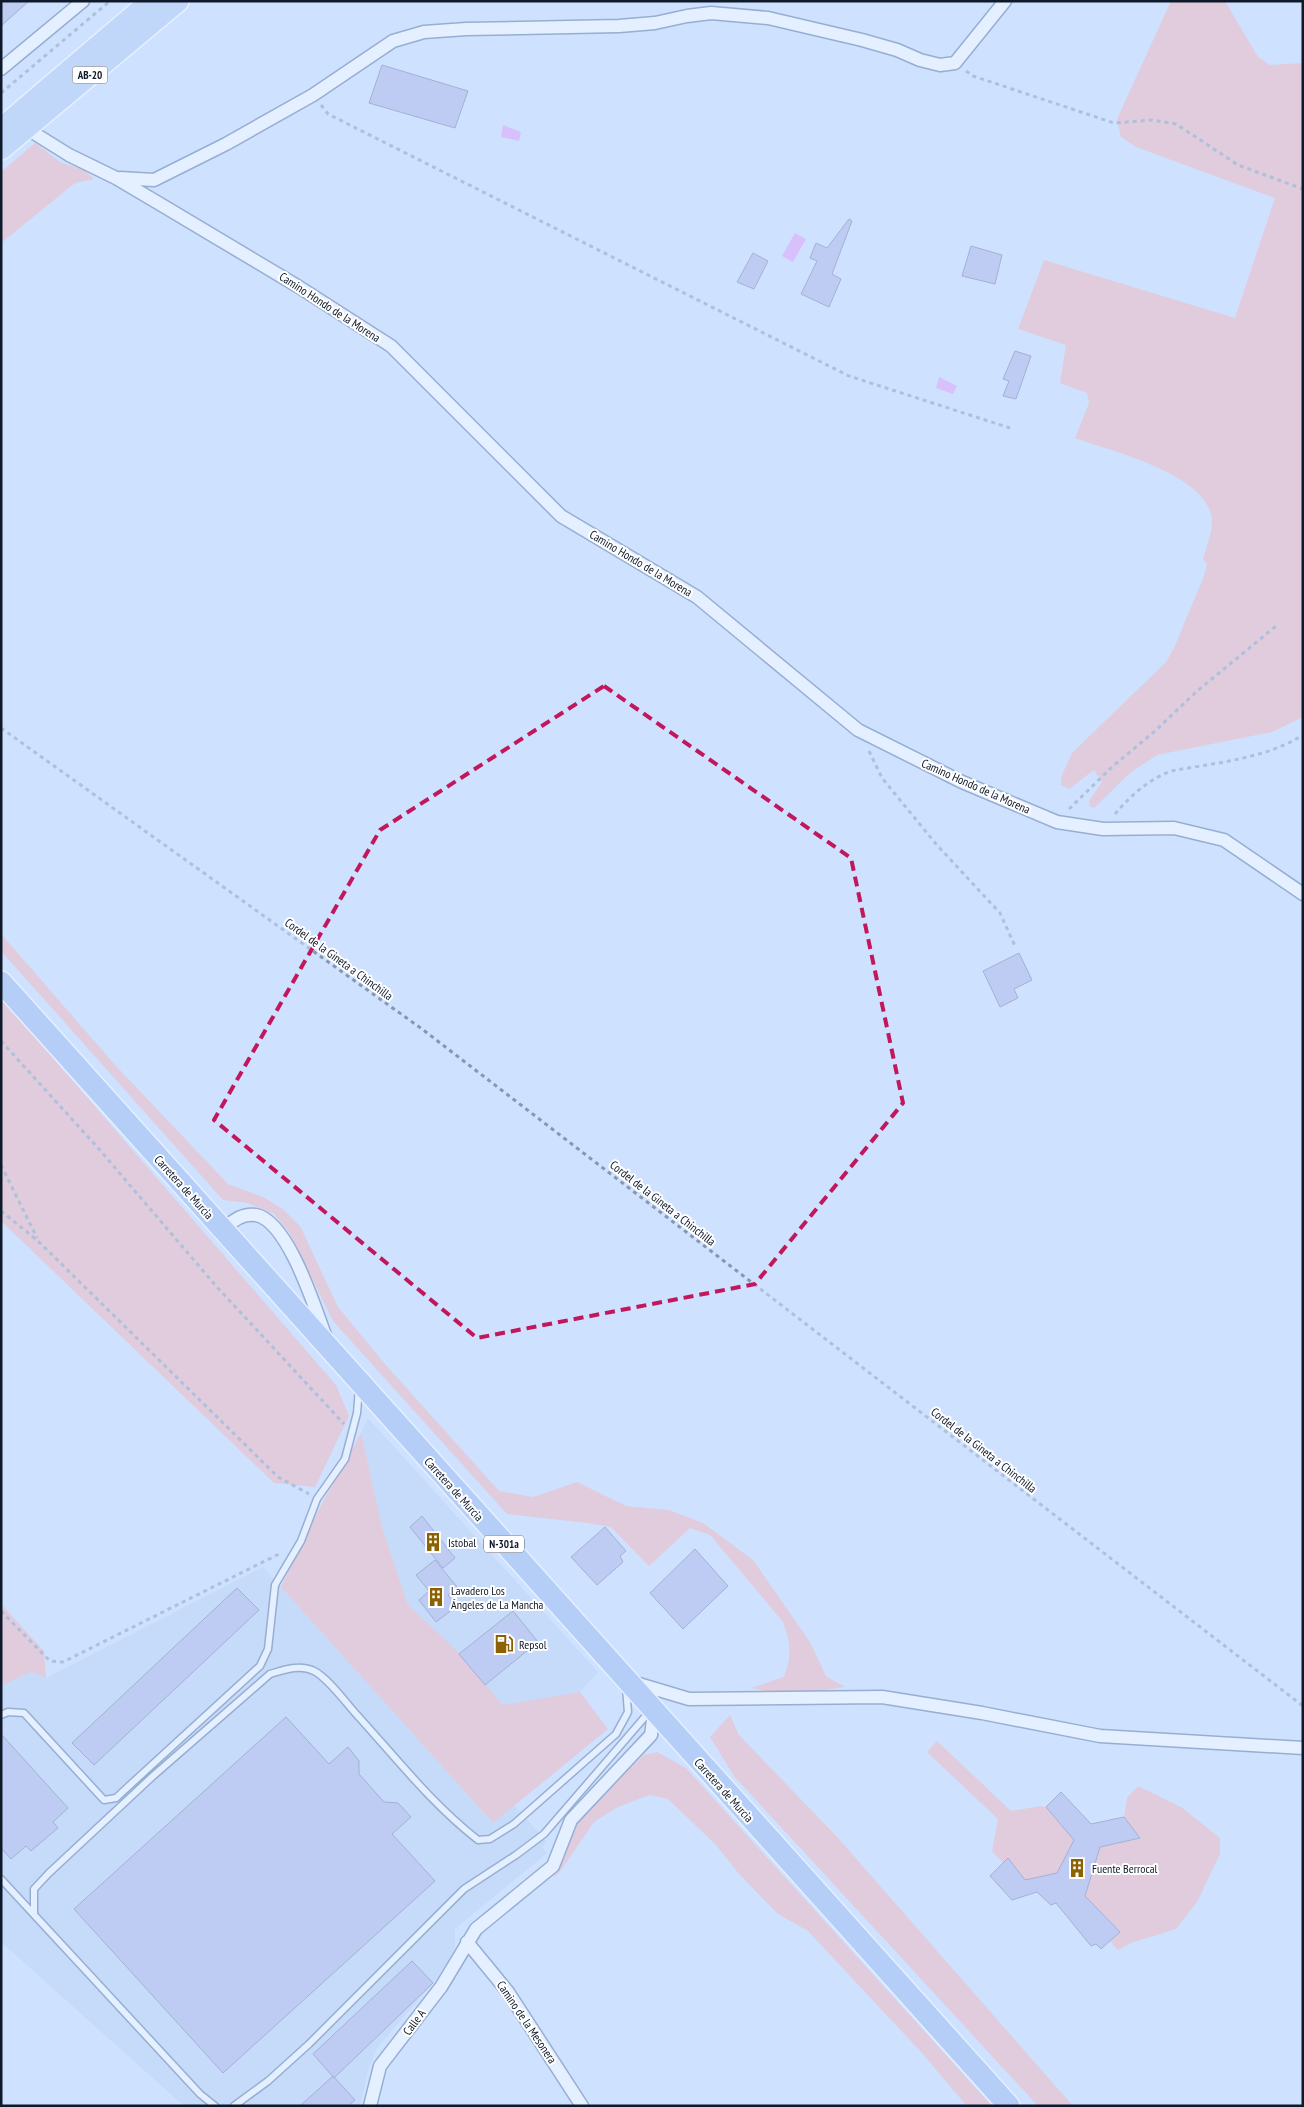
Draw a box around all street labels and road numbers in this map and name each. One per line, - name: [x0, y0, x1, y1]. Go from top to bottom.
- road number: AB-20: [72, 66, 108, 84]
- street label: Camino Hondo de la Morena: [277, 269, 383, 345]
- street label: Camino Hondo de la Morena: [587, 526, 695, 600]
- street label: Camino Hondo de la Morena: [919, 755, 1033, 817]
- street label: Cordel de la Gineta a Chinchilla: [282, 915, 396, 1003]
- street label: Carretera de Murcia: [151, 1152, 217, 1222]
- street label: Cordel de la Gineta a Chinchilla: [607, 1157, 719, 1249]
- street label: Cordel de la Gineta a Chinchilla: [928, 1404, 1040, 1496]
- street label: Carretera de Murcia: [421, 1454, 487, 1524]
- road number: N-301a: [484, 1536, 524, 1552]
- street label: Carretera de Murcia: [691, 1755, 757, 1825]
- street label: Camino de la Mesonera: [494, 1978, 560, 2066]
- street label: Calle A: [399, 2006, 429, 2038]

